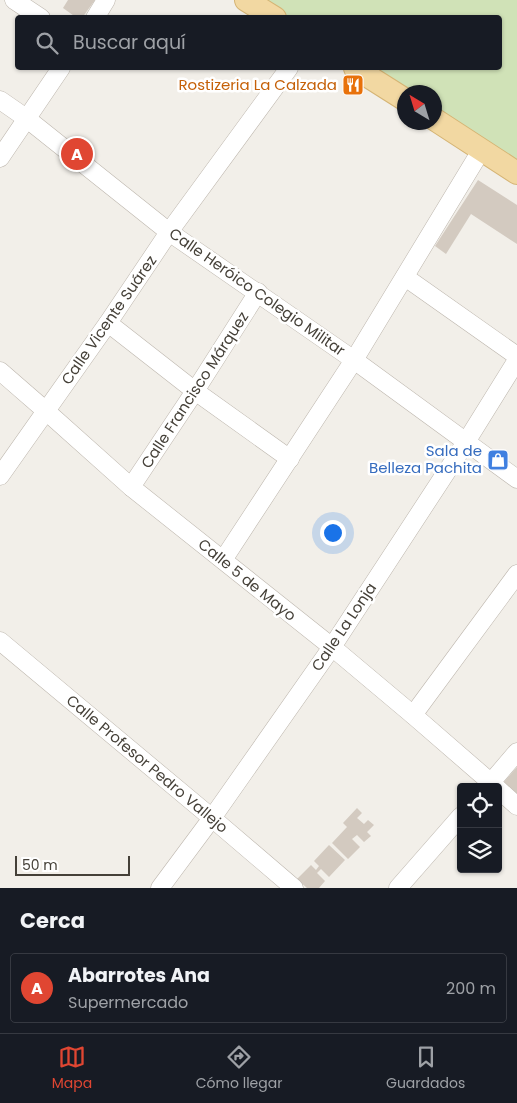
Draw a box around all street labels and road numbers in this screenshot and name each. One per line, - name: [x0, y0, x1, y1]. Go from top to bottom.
- street label: Calle Heróico Colegio Militar: [165, 223, 350, 361]
- street label: Calle Vicente Suárez: [56, 251, 161, 389]
- street label: Calle Francisco Márquez: [136, 307, 253, 472]
- street label: Calle 5 de Mayo: [194, 534, 301, 626]
- street label: Calle La Lonja: [306, 578, 381, 675]
- street label: Calle Profesor Pedro Vallejo: [62, 690, 233, 838]

